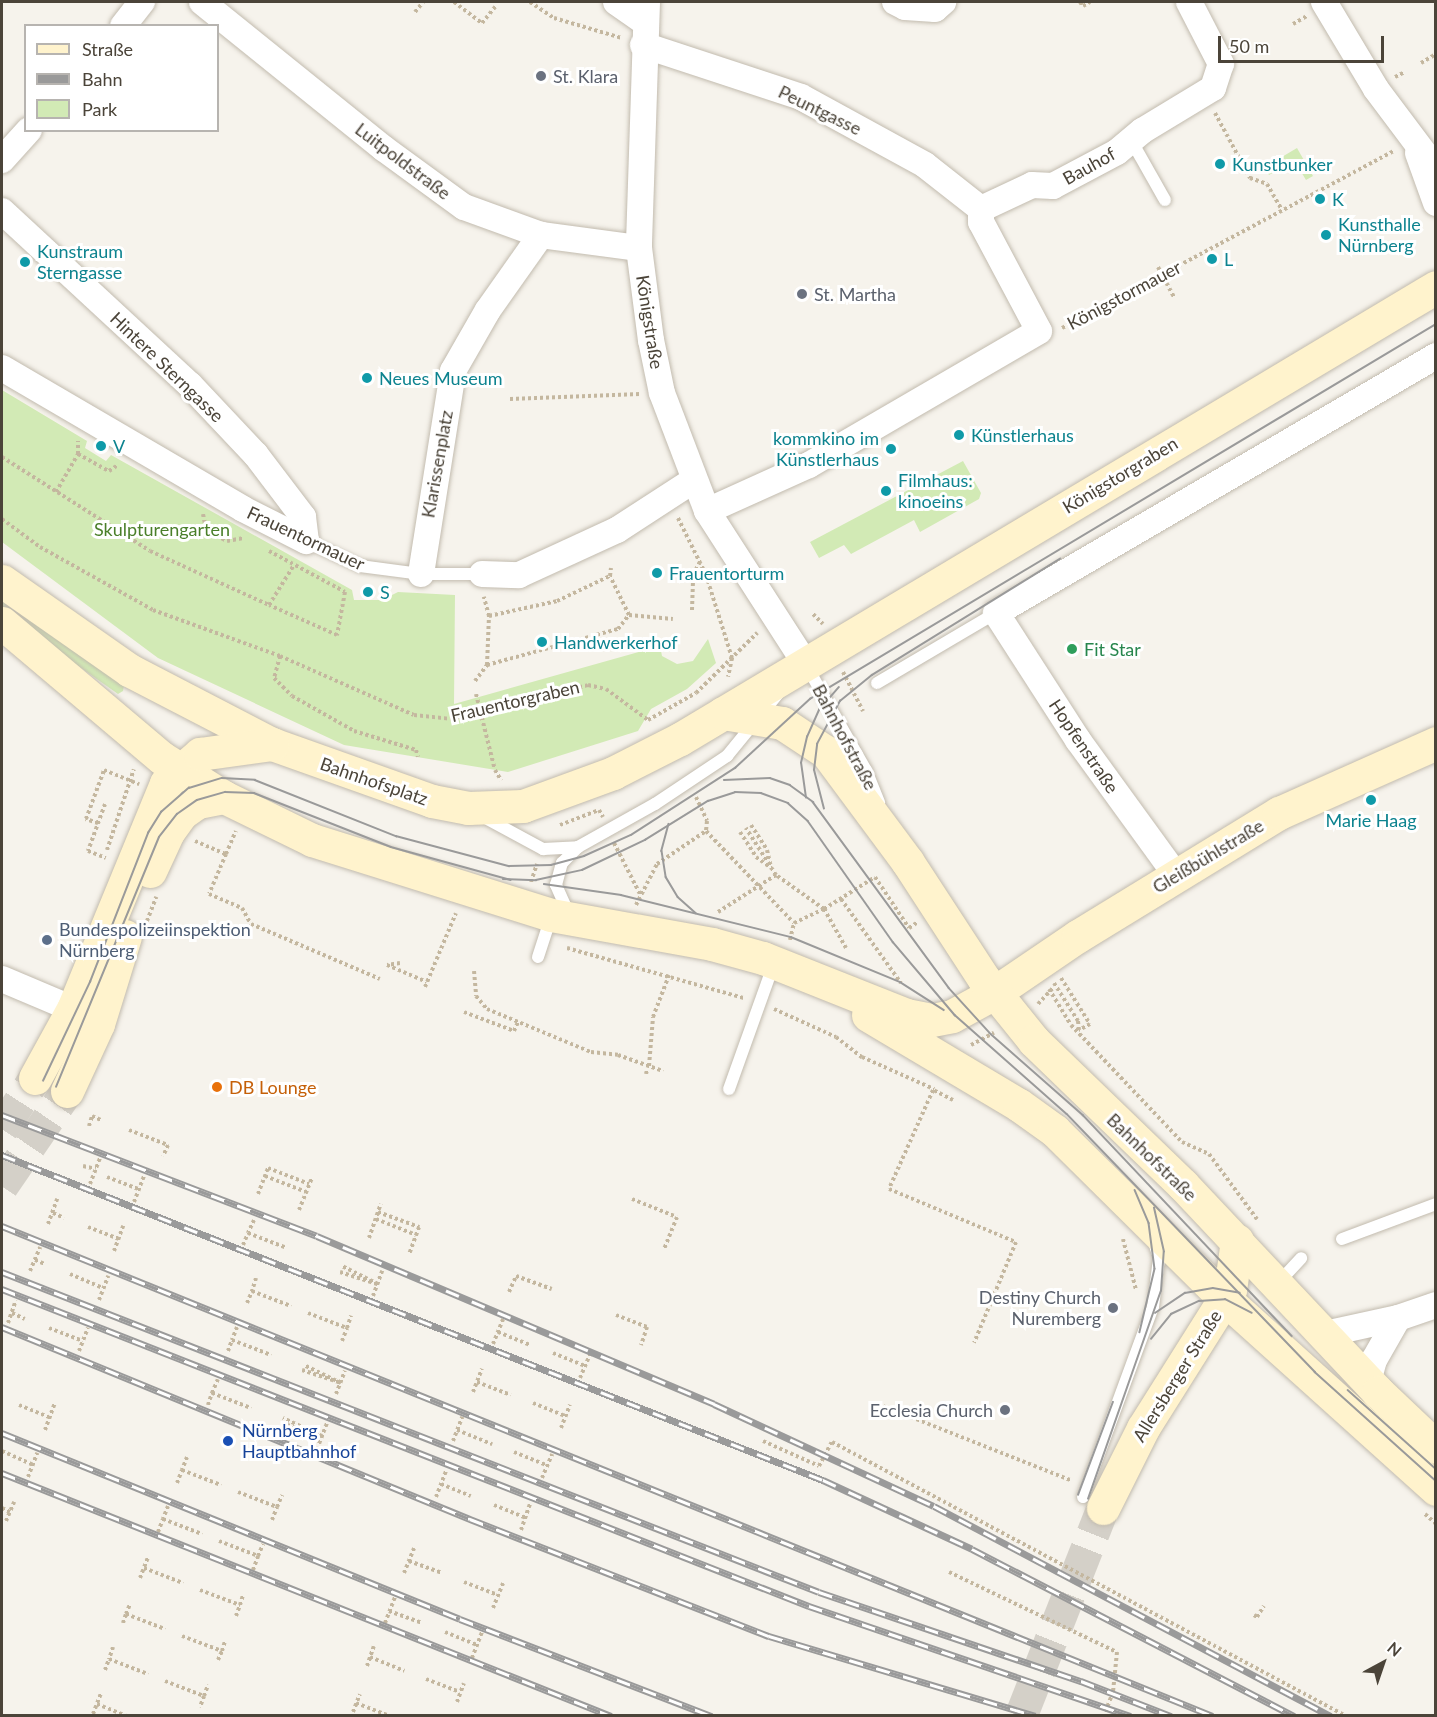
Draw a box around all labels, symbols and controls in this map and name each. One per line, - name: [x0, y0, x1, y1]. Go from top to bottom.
- legend: [24, 24, 219, 132]
- scale bar: [1221, 24, 1388, 62]
- text: 50 m: [1229, 35, 1269, 57]
- text: Straße: [82, 38, 133, 60]
- place label: St. Klara: [553, 65, 618, 87]
- text: Bahn: [82, 68, 123, 90]
- marker: St. Klara: [534, 69, 548, 83]
- street label: Peuntgasse: [775, 81, 865, 139]
- text: Park: [82, 98, 117, 120]
- street label: Luitpoldstraße: [351, 118, 455, 204]
- street label: Bauhof: [1059, 143, 1119, 189]
- place label: Kunstbunker: [1232, 153, 1333, 175]
- marker: Kunstbunker: [1213, 157, 1227, 171]
- place label: K: [1332, 188, 1344, 210]
- marker: K: [1313, 192, 1327, 206]
- place label: Kunsthalle Nürnberg: [1338, 214, 1421, 256]
- marker: Kunsthalle Nürnberg: [1319, 228, 1333, 242]
- place label: Kunstraum Sterngasse: [37, 241, 123, 284]
- place label: L: [1224, 248, 1233, 270]
- marker: L: [1205, 252, 1219, 266]
- marker: Kunstraum Sterngasse: [18, 255, 32, 269]
- street label: Königstormauer: [1063, 256, 1185, 334]
- street label: Königstraße: [632, 274, 668, 370]
- place label: St. Martha: [814, 283, 896, 305]
- marker: St. Martha: [795, 287, 809, 301]
- street label: Hintere Sterngasse: [106, 307, 228, 427]
- place label: Neues Museum: [379, 367, 503, 389]
- marker: Neues Museum: [360, 371, 374, 385]
- street label: Klarissenplatz: [417, 409, 457, 519]
- place label: Künstlerhaus: [971, 424, 1074, 446]
- place label: kommkino im Künstlerhaus: [773, 428, 879, 470]
- marker: Künstlerhaus: [952, 428, 966, 442]
- street label: Königstorgraben: [1059, 432, 1181, 518]
- place label: V: [113, 435, 125, 457]
- marker: V: [94, 439, 108, 453]
- marker: kommkino im Künstlerhaus: [884, 442, 898, 456]
- place label: Filmhaus: kinoeins: [898, 470, 973, 512]
- marker: Filmhaus: kinoeins: [879, 484, 893, 498]
- street label: Frauentormauer: [244, 501, 368, 575]
- park label: Skulpturengarten: [94, 518, 230, 540]
- place label: Frauentorturm: [669, 562, 784, 584]
- marker: Frauentorturm: [650, 566, 664, 580]
- place label: S: [380, 581, 390, 603]
- marker: S: [361, 585, 375, 599]
- place label: Handwerkerhof: [554, 631, 678, 653]
- marker: Handwerkerhof: [535, 635, 549, 649]
- place label: Fit Star: [1084, 638, 1141, 660]
- marker: Fit Star: [1065, 642, 1079, 656]
- street label: Frauentorgraben: [448, 676, 582, 726]
- street label: Bahnhofstraße: [808, 681, 882, 793]
- street label: Hopfenstraße: [1045, 695, 1123, 797]
- street label: Bahnhofsplatz: [317, 752, 431, 810]
- marker: Marie Haag: [1364, 793, 1378, 807]
- place label: Marie Haag: [1325, 809, 1417, 831]
- street label: Gleißbühlstraße: [1149, 814, 1267, 898]
- place label: Bundespolizeiinspektion Nürnberg: [59, 919, 251, 962]
- marker: Bundespolizeiinspektion Nürnberg: [40, 933, 54, 947]
- place label: DB Lounge: [229, 1076, 317, 1098]
- marker: DB Lounge: [210, 1080, 224, 1094]
- street label: Bahnhofstraße: [1103, 1109, 1201, 1205]
- place label: Destiny Church Nuremberg: [978, 1287, 1101, 1330]
- marker: Destiny Church Nuremberg: [1106, 1301, 1120, 1315]
- street label: Allersberger Straße: [1128, 1306, 1226, 1446]
- place label: Ecclesia Church: [870, 1399, 993, 1421]
- marker: Ecclesia Church: [998, 1403, 1012, 1417]
- place label: Nürnberg Hauptbahnhof: [242, 1420, 356, 1462]
- marker: Nürnberg Hauptbahnhof: [219, 1432, 237, 1450]
- north arrow: [1353, 1633, 1413, 1693]
- text: N: [1384, 1638, 1406, 1660]

